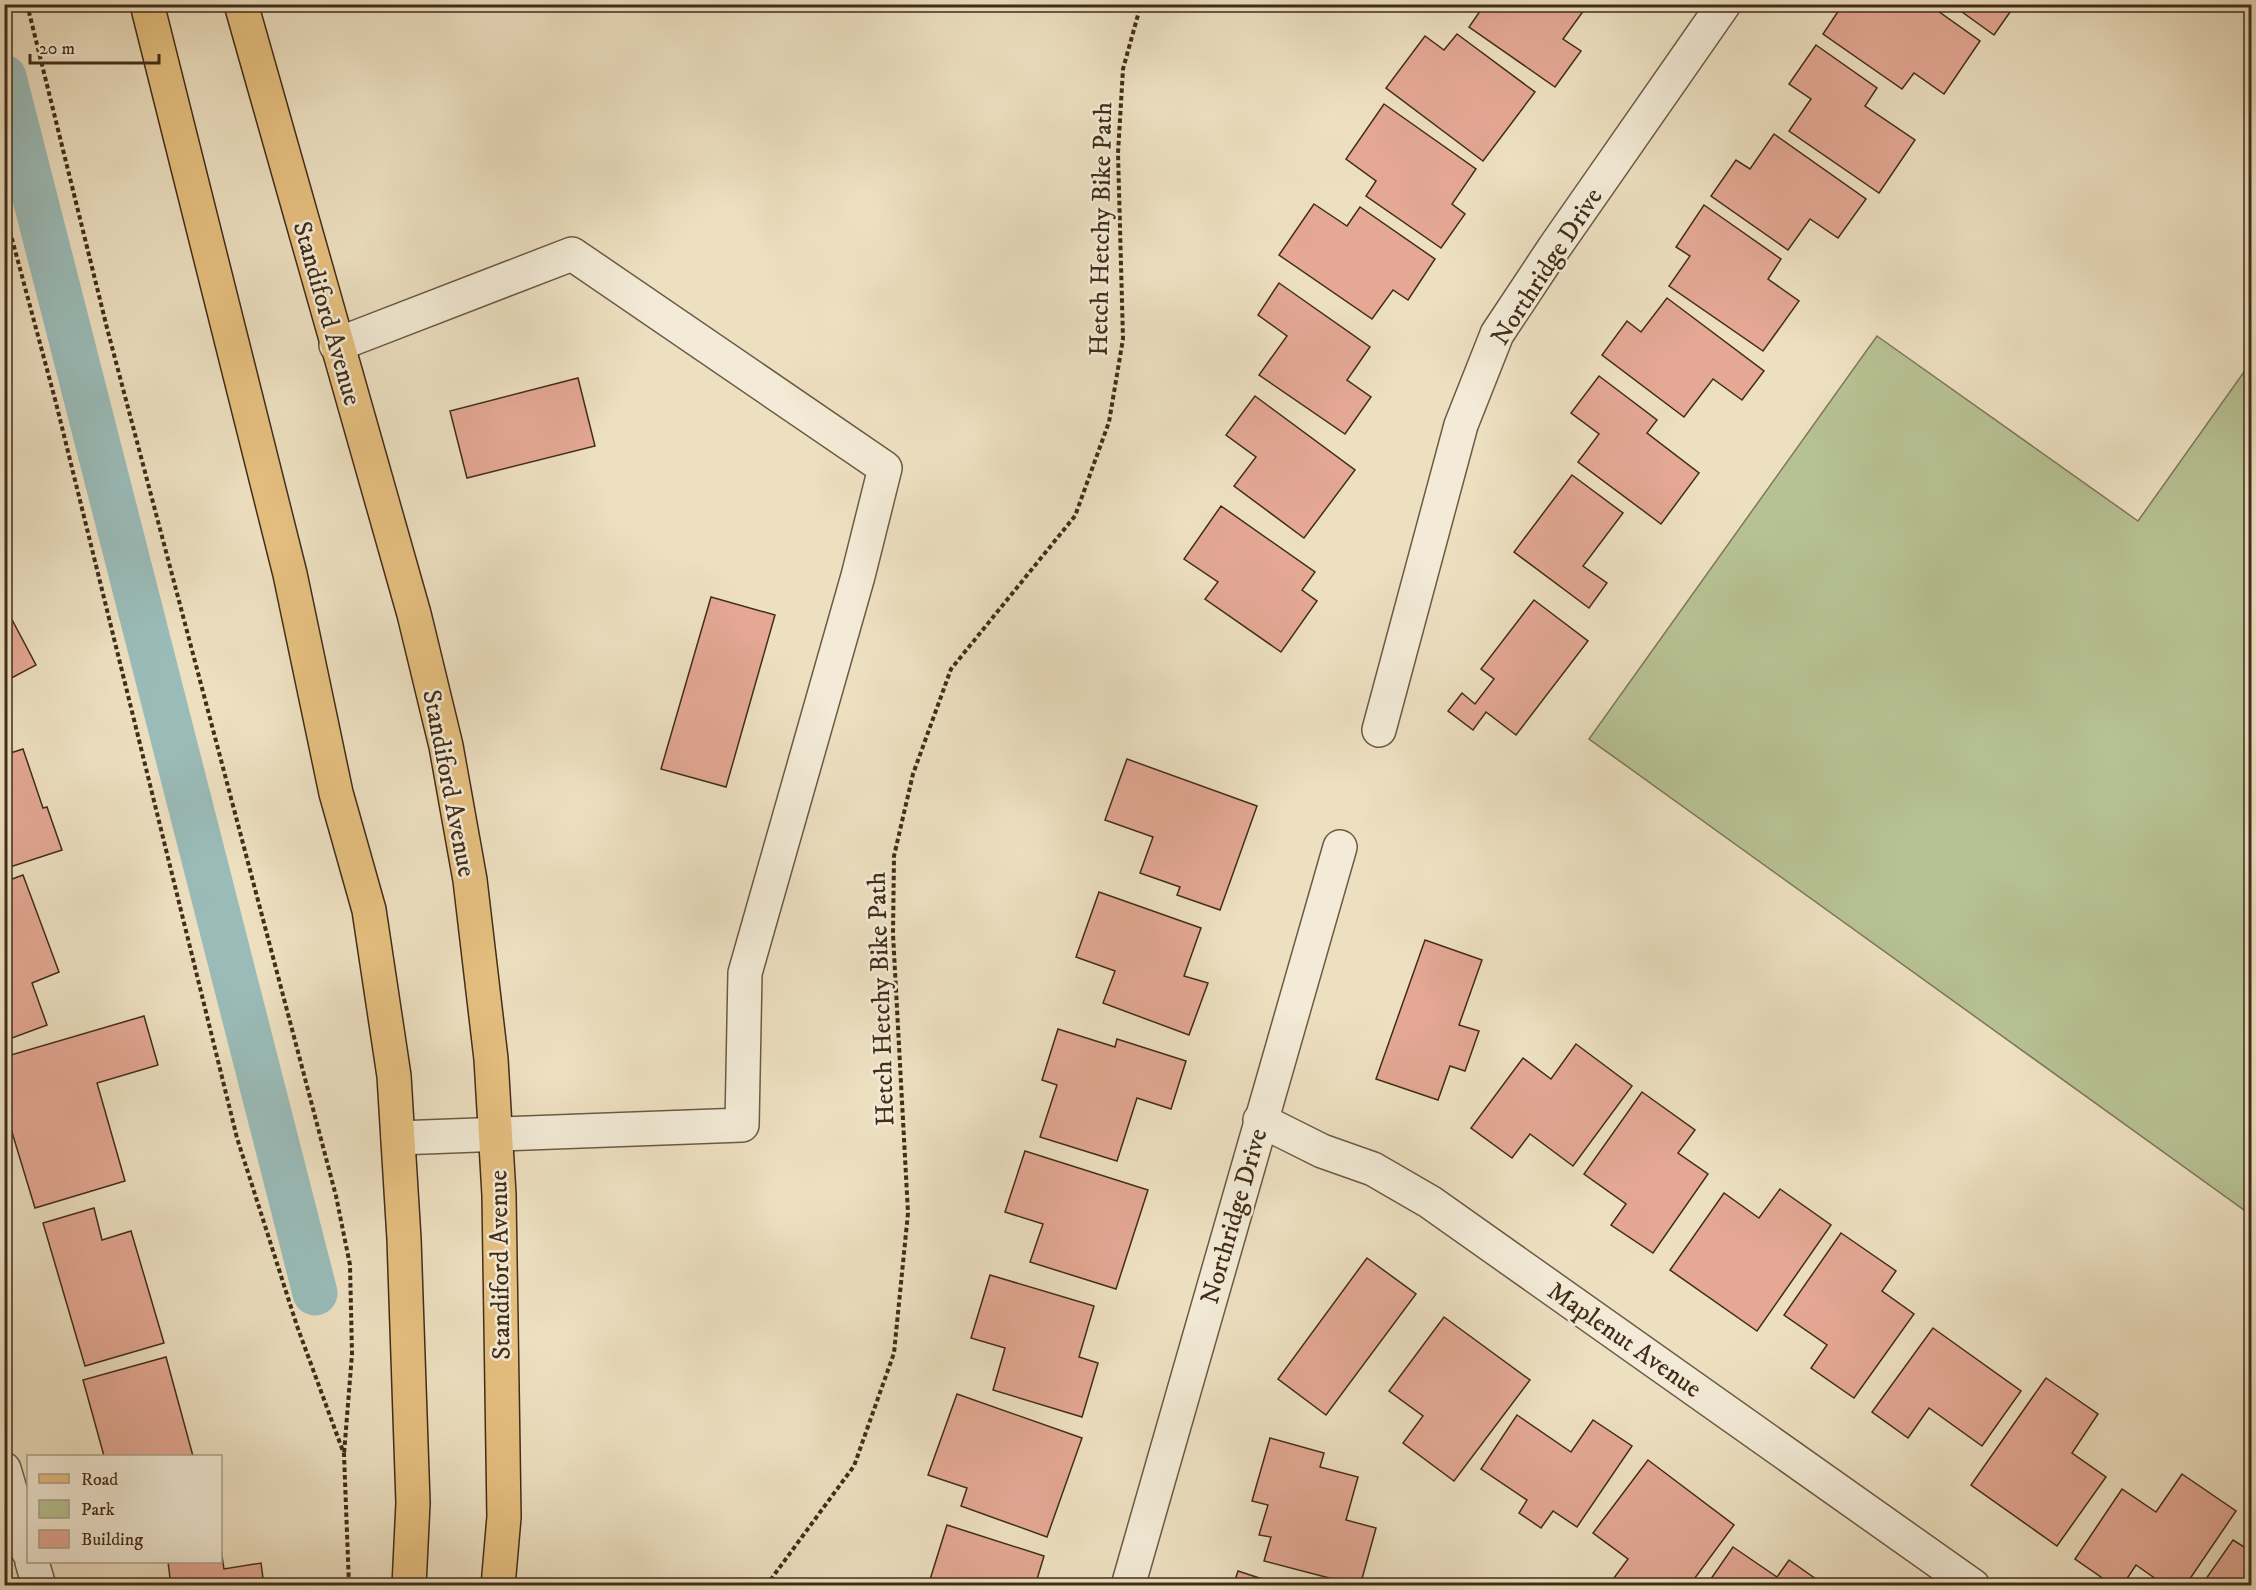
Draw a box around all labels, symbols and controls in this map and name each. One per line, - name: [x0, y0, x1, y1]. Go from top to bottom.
- scale bar: [30, 27, 159, 65]
- text: 20 m: [39, 38, 75, 60]
- street label: Hetch Hetchy Bike Path: [1083, 101, 1120, 356]
- street label: Northridge Drive: [1484, 182, 1610, 352]
- street label: Standiford Avenue: [285, 218, 369, 409]
- street label: Standiford Avenue: [414, 687, 483, 880]
- street label: Hetch Hetchy Bike Path: [861, 871, 902, 1127]
- street label: Northridge Drive: [1194, 1125, 1275, 1308]
- street label: Standiford Avenue: [482, 1170, 519, 1360]
- street label: Maplenut Avenue: [1540, 1275, 1708, 1406]
- legend: [27, 1455, 222, 1563]
- text: Road: [81, 1469, 118, 1491]
- text: Park: [81, 1499, 115, 1521]
- text: Building: [81, 1529, 143, 1551]

